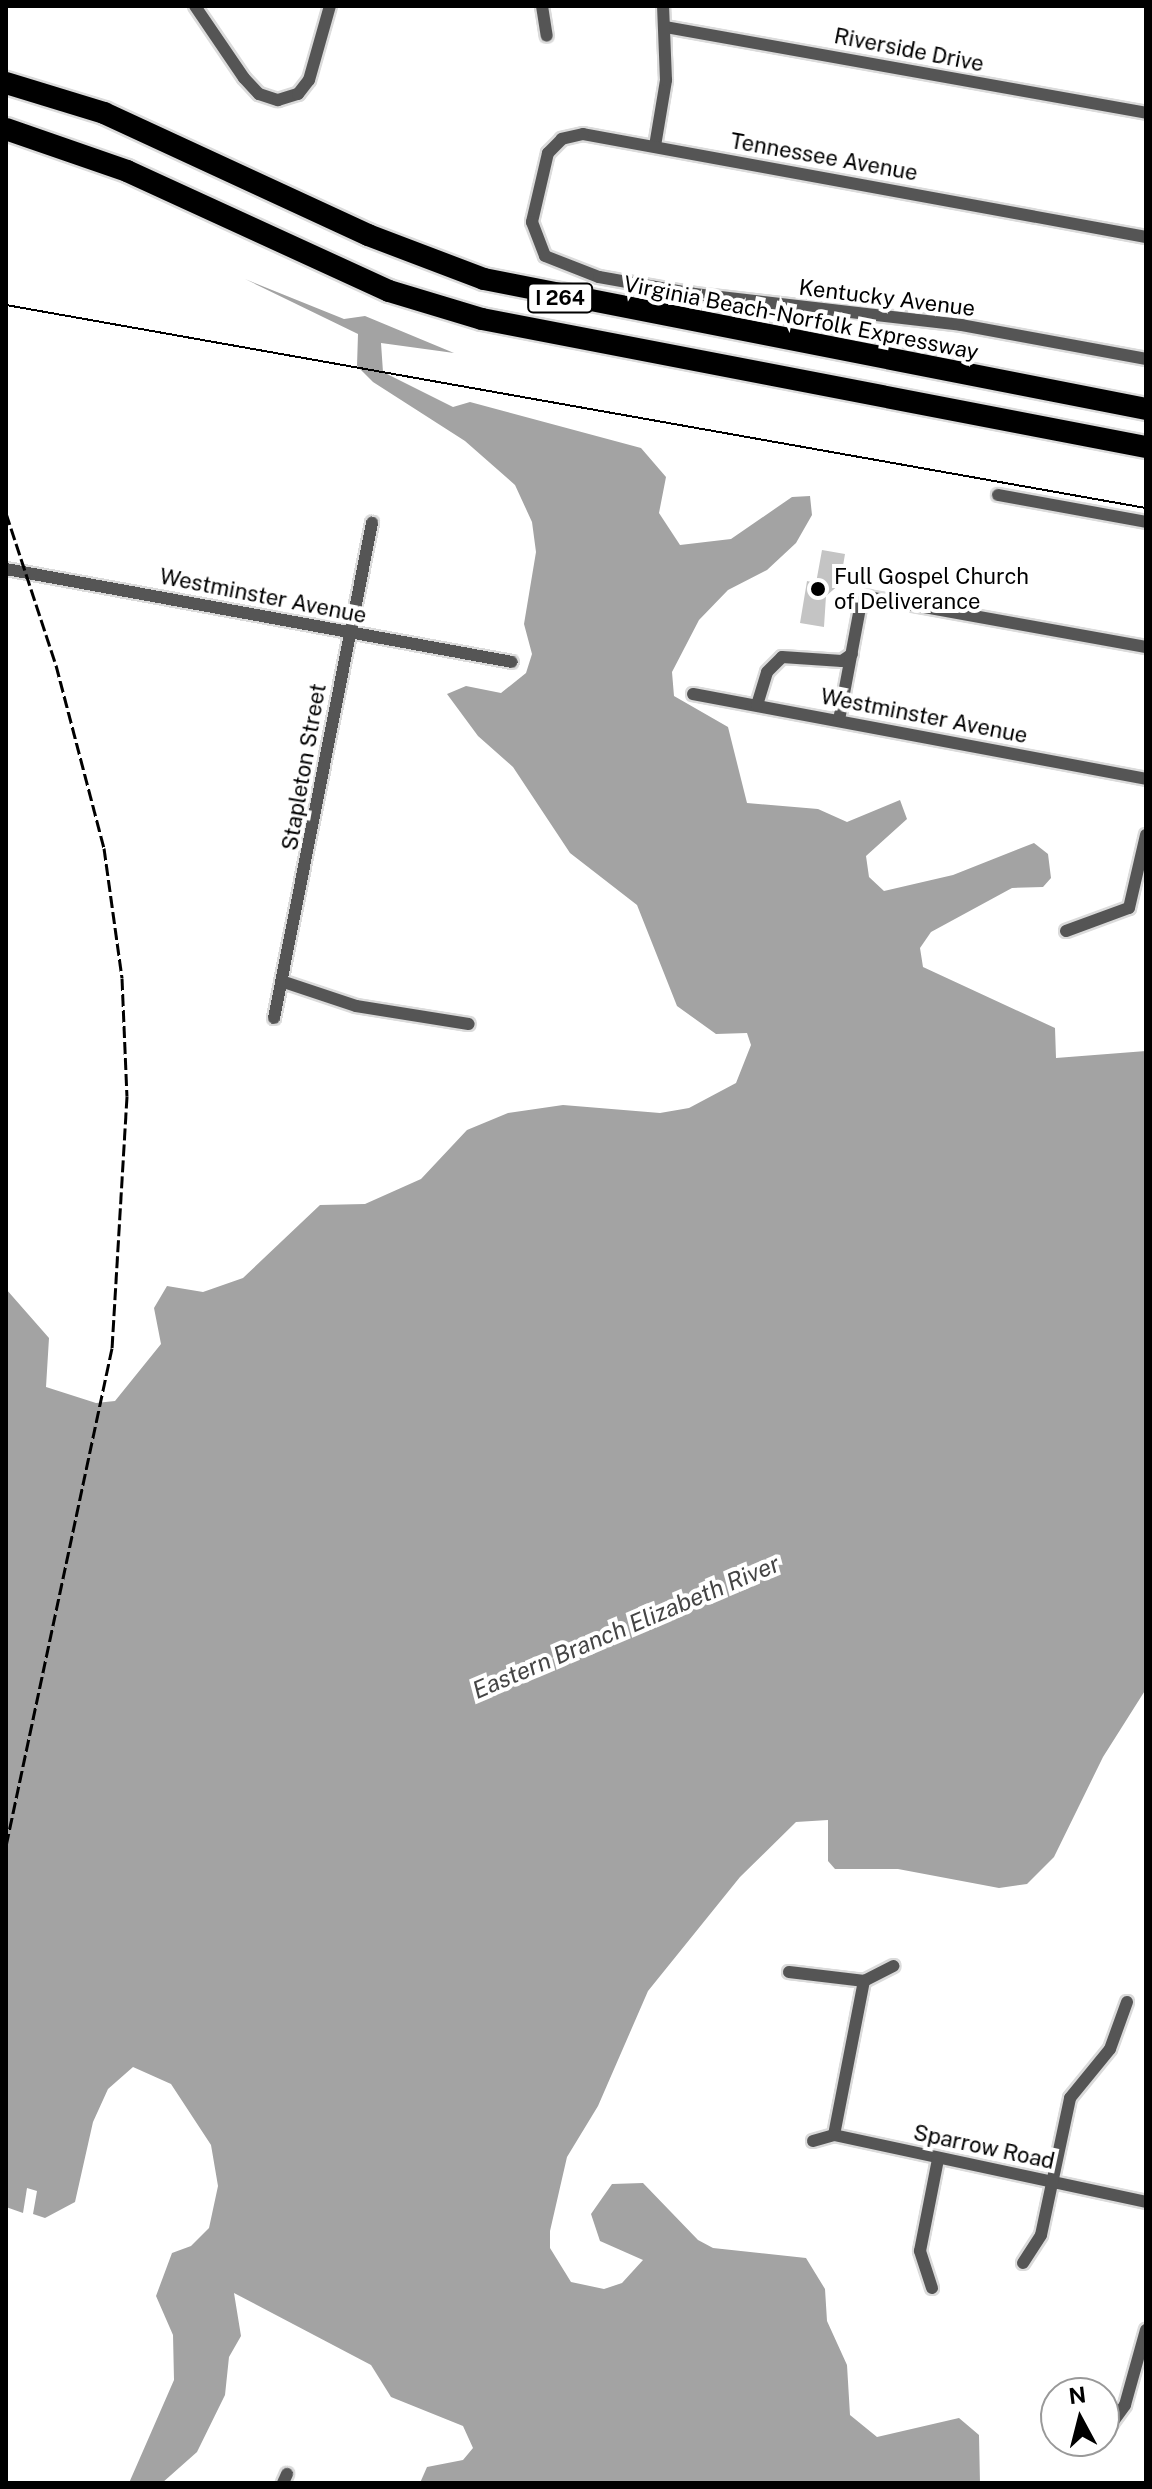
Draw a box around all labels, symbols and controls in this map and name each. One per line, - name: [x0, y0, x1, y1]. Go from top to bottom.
- street label: Riverside Drive: [832, 23, 986, 77]
- street label: Tennessee Avenue: [728, 128, 920, 186]
- street label: Virginia Beach-Norfolk Expressway: [621, 271, 981, 365]
- street label: Kentucky Avenue: [797, 274, 977, 322]
- road number: I 264: [526, 282, 594, 314]
- street label: Westminster Avenue: [157, 563, 369, 629]
- place label: Full Gospel Church of Deliverance: [834, 563, 1029, 614]
- marker: Full Gospel Church of Deliverance: [809, 580, 827, 598]
- street label: Stapleton Street: [276, 681, 332, 853]
- street label: Westminster Avenue: [818, 683, 1030, 749]
- water label: Eastern Branch Elizabeth River: [468, 1549, 784, 1705]
- street label: Sparrow Road: [911, 2119, 1057, 2175]
- north arrow: [1040, 2377, 1120, 2457]
- text: N: [1067, 2381, 1087, 2409]

